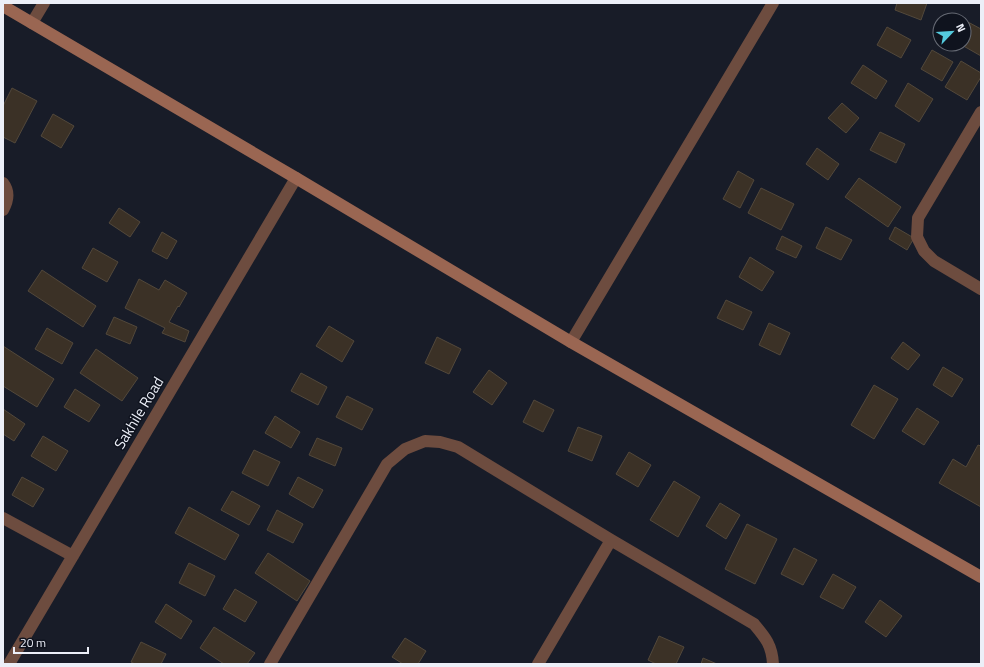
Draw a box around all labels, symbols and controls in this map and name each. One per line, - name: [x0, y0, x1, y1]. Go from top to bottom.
- north arrow: [932, 12, 972, 52]
- text: N: [952, 21, 970, 35]
- street label: Sakhile Road: [108, 372, 169, 453]
- scale bar: [14, 629, 88, 655]
- text: 20 m: [20, 633, 46, 652]

